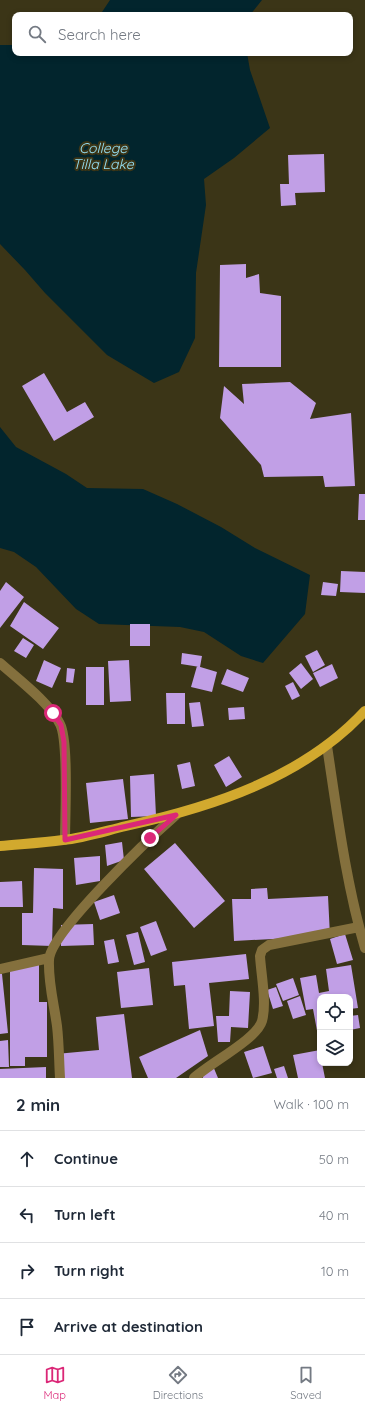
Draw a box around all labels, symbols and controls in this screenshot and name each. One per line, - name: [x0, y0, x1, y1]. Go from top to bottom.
- search box: [12, 12, 353, 56]
- icon: search: [26, 23, 48, 45]
- text: Search here: [58, 25, 141, 44]
- water label: College Tilla Lake: [72, 139, 135, 173]
- route start: [44, 704, 62, 722]
- route end: [141, 829, 159, 847]
- map controls: [317, 994, 353, 1066]
- button: locate: [317, 994, 353, 1030]
- button: layers: [317, 1030, 353, 1066]
- text: 2 min: [16, 1094, 60, 1115]
- text: Walk · 100 m: [273, 1096, 349, 1112]
- icon: ahead: [16, 1148, 38, 1170]
- text: Continue: [54, 1149, 118, 1168]
- text: 50 m: [319, 1151, 349, 1167]
- icon: left: [16, 1204, 38, 1226]
- text: Turn left: [54, 1205, 116, 1224]
- text: 40 m: [319, 1207, 349, 1223]
- icon: right: [16, 1260, 38, 1282]
- text: Turn right: [54, 1261, 125, 1280]
- text: 10 m: [321, 1263, 349, 1279]
- icon: arrive: [16, 1316, 38, 1338]
- text: Arrive at destination: [54, 1317, 203, 1336]
- tab: Map: [43, 1364, 66, 1402]
- tab: Directions: [153, 1364, 203, 1402]
- tab: Saved: [290, 1364, 322, 1402]

